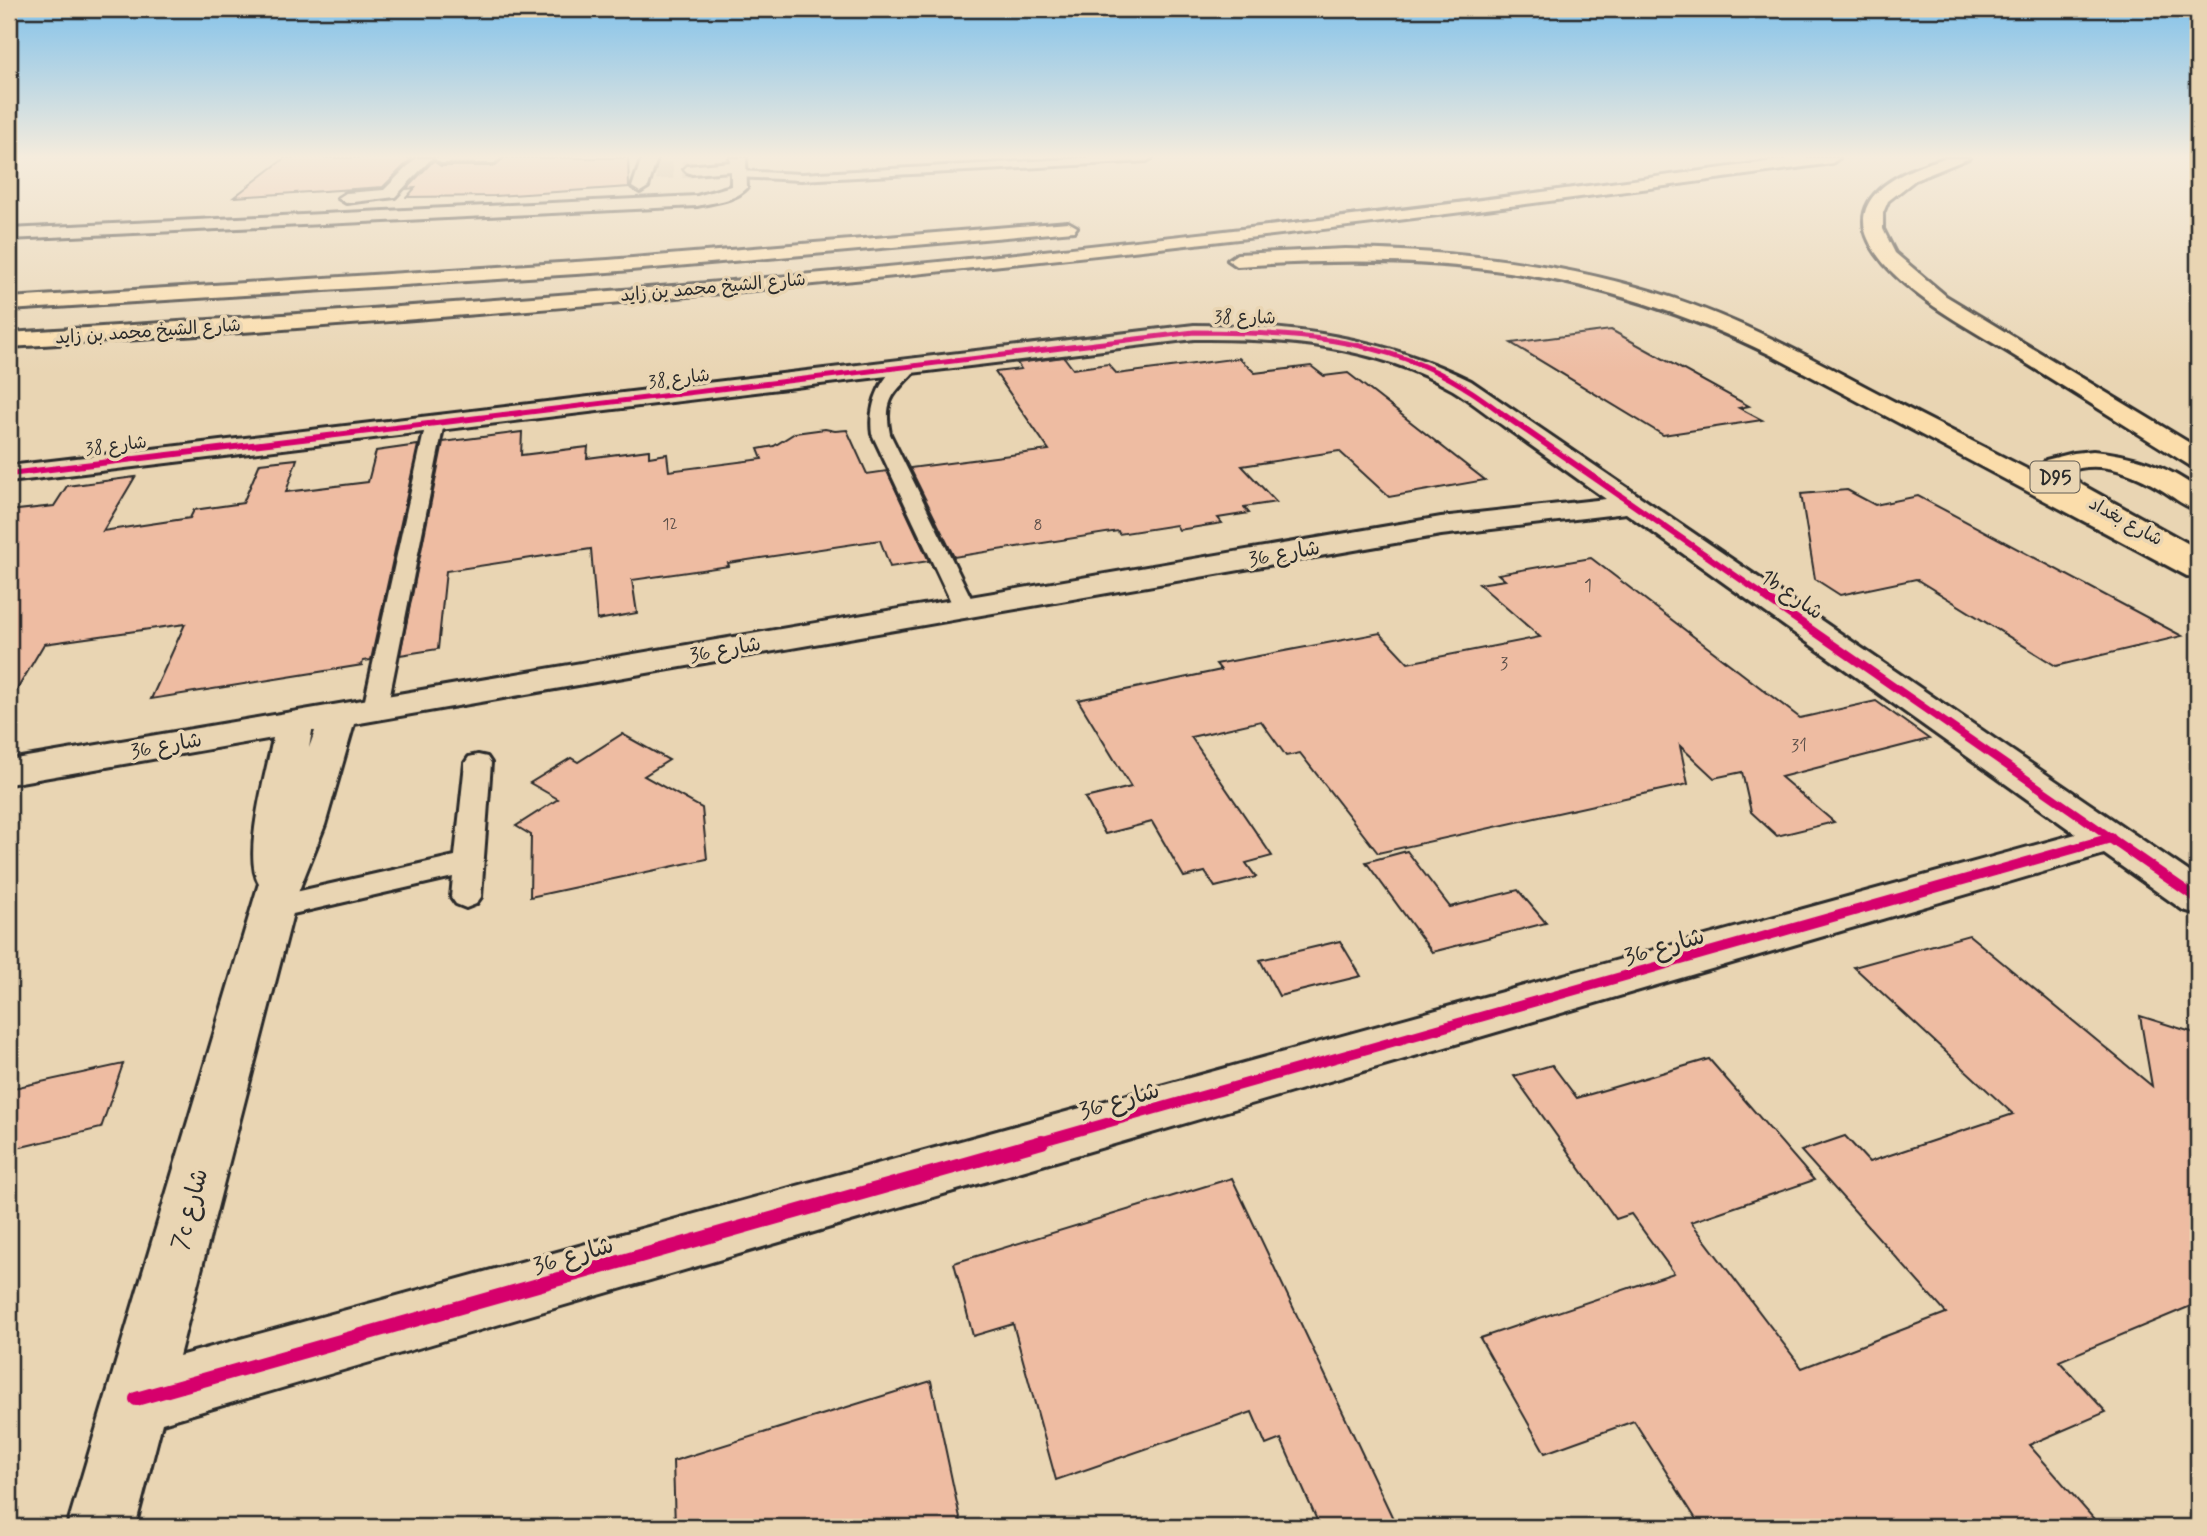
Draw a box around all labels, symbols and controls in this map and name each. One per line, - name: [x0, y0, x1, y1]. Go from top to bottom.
- street label: شارع الشيخ محمد بن زايد: [619, 268, 807, 308]
- street label: شارع 38: [1214, 305, 1276, 331]
- street label: شارع الشيخ محمد بن زايد: [54, 314, 242, 350]
- street label: شارع 38: [647, 363, 711, 395]
- street label: شارع 38: [84, 430, 148, 462]
- road number: D95: [2030, 462, 2080, 492]
- street label: شارع بغداد: [2084, 492, 2167, 552]
- house number: 12: [662, 514, 678, 535]
- house number: 8: [1033, 515, 1043, 536]
- street label: شارع 36: [1246, 534, 1322, 574]
- street label: 1b شارع: [1754, 563, 1828, 627]
- house number: 1: [1584, 574, 1592, 598]
- street label: شارع 36: [687, 630, 763, 670]
- house number: 3: [1500, 652, 1508, 676]
- street label: شارع 36: [128, 726, 204, 766]
- house number: 31: [1791, 734, 1807, 758]
- street label: شارع 36: [1620, 921, 1708, 974]
- street label: شارع 36: [1075, 1075, 1163, 1128]
- street label: 7c شارع: [165, 1165, 216, 1253]
- street label: شارع 36: [529, 1230, 617, 1283]

